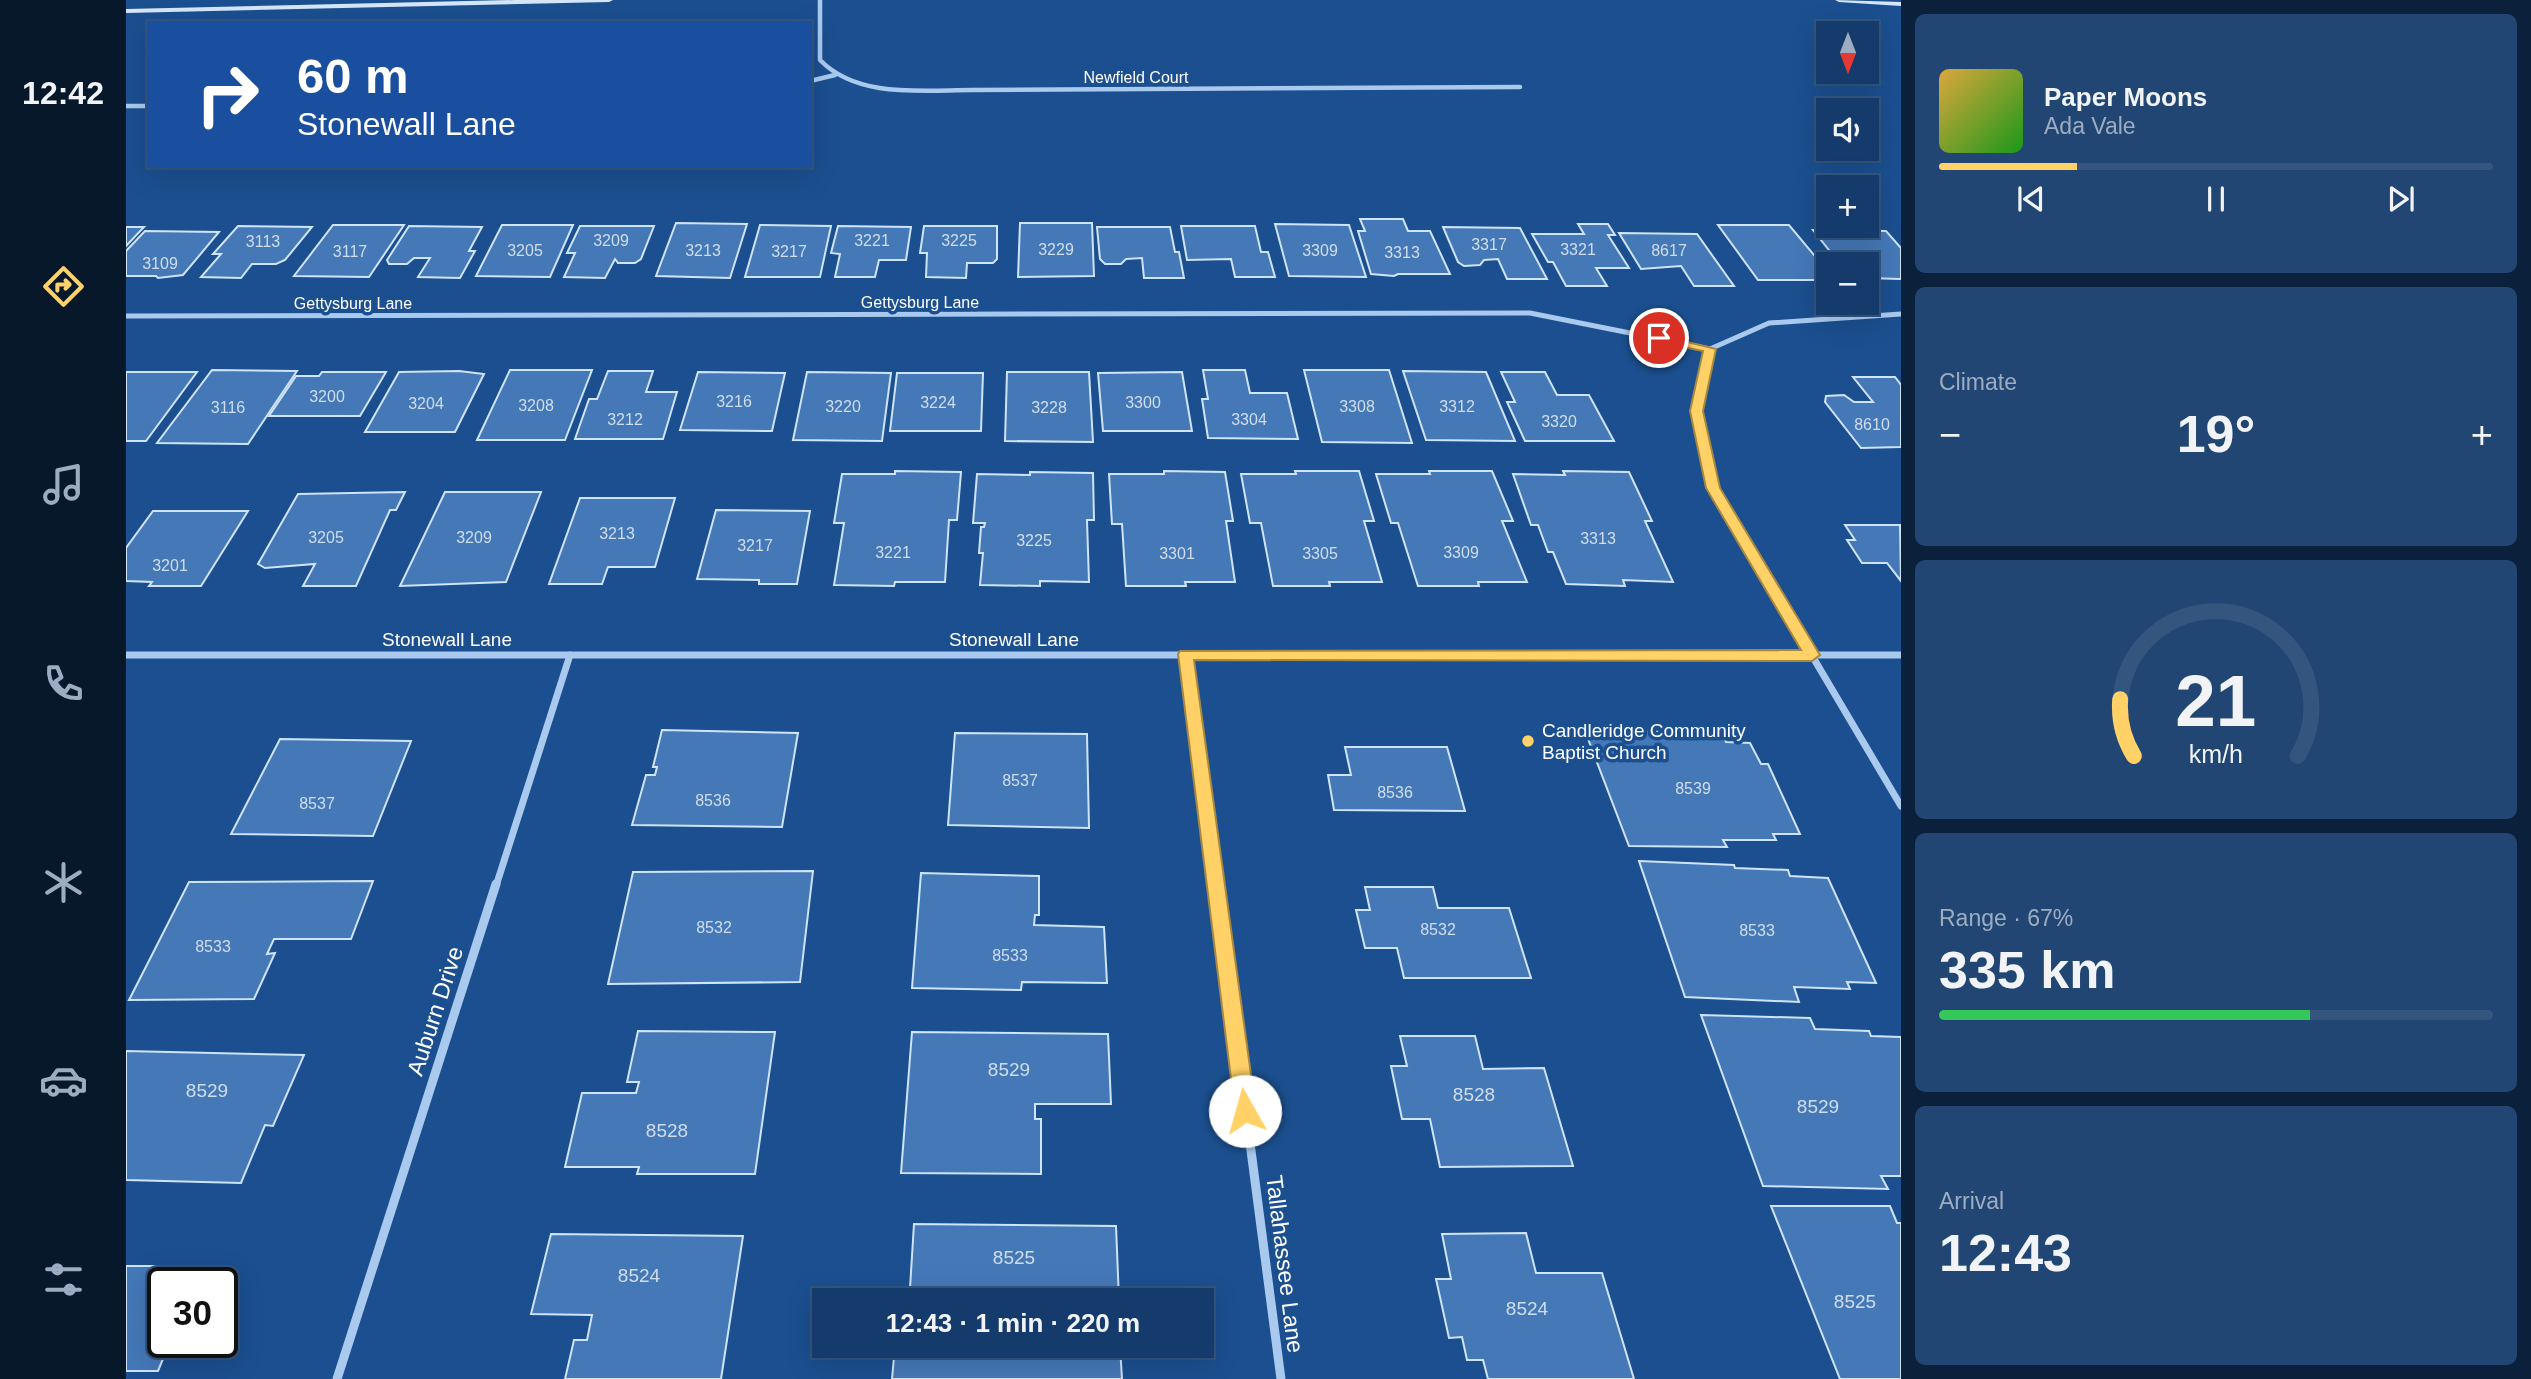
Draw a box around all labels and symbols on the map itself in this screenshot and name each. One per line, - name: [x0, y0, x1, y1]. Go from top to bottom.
- north arrow: [1816, 21, 1880, 84]
- street label: Newfield Court: [1084, 69, 1189, 86]
- house number: 3209: [593, 232, 629, 249]
- house number: 3221: [854, 232, 890, 249]
- house number: 3225: [941, 232, 977, 249]
- house number: 3113: [246, 233, 280, 250]
- house number: 3317: [1471, 236, 1507, 253]
- house number: 3229: [1038, 241, 1074, 258]
- house number: 3321: [1560, 241, 1596, 258]
- house number: 3205: [507, 242, 543, 259]
- house number: 3213: [685, 242, 721, 259]
- house number: 3309: [1302, 242, 1338, 259]
- house number: 8617: [1651, 242, 1687, 259]
- house number: 3117: [333, 243, 367, 260]
- house number: 3217: [771, 243, 807, 260]
- house number: 3313: [1384, 244, 1420, 261]
- house number: 3109: [142, 255, 178, 272]
- street label: Gettysburg Lane: [861, 294, 979, 311]
- street label: Gettysburg Lane: [294, 295, 412, 312]
- pin: [1629, 308, 1689, 368]
- house number: 3200: [309, 388, 345, 405]
- house number: 3216: [716, 393, 752, 410]
- house number: 3224: [920, 394, 956, 411]
- house number: 3300: [1125, 394, 1161, 411]
- house number: 3204: [408, 395, 444, 412]
- house number: 3208: [518, 397, 554, 414]
- house number: 3220: [825, 398, 861, 415]
- house number: 3308: [1339, 398, 1375, 415]
- house number: 3312: [1439, 398, 1475, 415]
- house number: 3116: [211, 399, 245, 416]
- house number: 3228: [1031, 399, 1067, 416]
- house number: 3212: [607, 411, 643, 428]
- house number: 3304: [1231, 411, 1267, 428]
- house number: 3320: [1541, 413, 1577, 430]
- house number: 8610: [1854, 416, 1890, 433]
- house number: 3213: [599, 525, 635, 542]
- house number: 3205: [308, 529, 344, 546]
- house number: 3209: [456, 529, 492, 546]
- house number: 3313: [1580, 530, 1616, 547]
- house number: 3225: [1016, 532, 1052, 549]
- house number: 3217: [737, 537, 773, 554]
- house number: 3221: [875, 544, 911, 561]
- house number: 3309: [1443, 544, 1479, 561]
- house number: 3301: [1159, 545, 1195, 562]
- house number: 3305: [1302, 545, 1338, 562]
- house number: 3201: [152, 557, 188, 574]
- street label: Stonewall Lane: [382, 629, 512, 650]
- street label: Stonewall Lane: [949, 629, 1079, 650]
- place label: Candleridge Community Baptist Church: [1542, 720, 1746, 763]
- marker: Candleridge Community Baptist Church: [1520, 733, 1536, 749]
- house number: 8537: [1002, 772, 1038, 789]
- house number: 8539: [1675, 780, 1711, 797]
- house number: 8536: [1377, 784, 1413, 801]
- house number: 8536: [695, 792, 731, 809]
- house number: 8537: [299, 795, 335, 812]
- house number: 8532: [696, 919, 732, 936]
- house number: 8532: [1420, 921, 1456, 938]
- house number: 8533: [1739, 922, 1775, 939]
- house number: 8533: [195, 938, 231, 955]
- street label: Auburn Drive: [402, 943, 468, 1079]
- house number: 8533: [992, 947, 1028, 964]
- house number: 8529: [988, 1059, 1030, 1080]
- position arrow: [1208, 1074, 1282, 1148]
- house number: 8529: [186, 1080, 228, 1101]
- house number: 8528: [1453, 1084, 1495, 1105]
- house number: 8529: [1797, 1096, 1839, 1117]
- house number: 8528: [646, 1120, 688, 1141]
- street label: Tallahassee Lane: [1261, 1174, 1309, 1354]
- house number: 8525: [993, 1247, 1035, 1268]
- house number: 8524: [618, 1265, 661, 1286]
- speed limit sign: 30: [147, 1267, 238, 1358]
- house number: 8525: [1834, 1291, 1876, 1312]
- house number: 8524: [1506, 1298, 1549, 1319]

